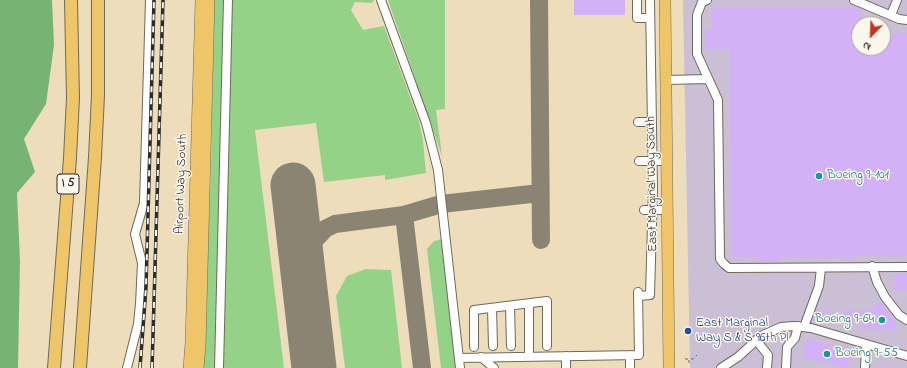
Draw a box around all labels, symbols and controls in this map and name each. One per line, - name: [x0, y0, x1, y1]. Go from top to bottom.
- north arrow: [851, 16, 891, 56]
- text: N: [860, 37, 873, 55]
- street label: East Marginal Way South: [644, 116, 662, 252]
- street label: Airport Way South: [172, 134, 192, 234]
- place label: Boeing 9-101: [827, 168, 889, 184]
- marker: Boeing 9-101: [814, 171, 824, 181]
- road number: I 5: [57, 174, 79, 194]
- place label: Boeing 9-64: [815, 312, 874, 328]
- marker: Boeing 9-64: [877, 315, 887, 325]
- place label: East Marginal Way S & S 96th Pl: [696, 316, 788, 347]
- marker: East Marginal Way S & S 96th Pl: [683, 326, 693, 336]
- place label: Boeing 9-55: [835, 346, 898, 362]
- marker: Boeing 9-55: [822, 349, 832, 359]

